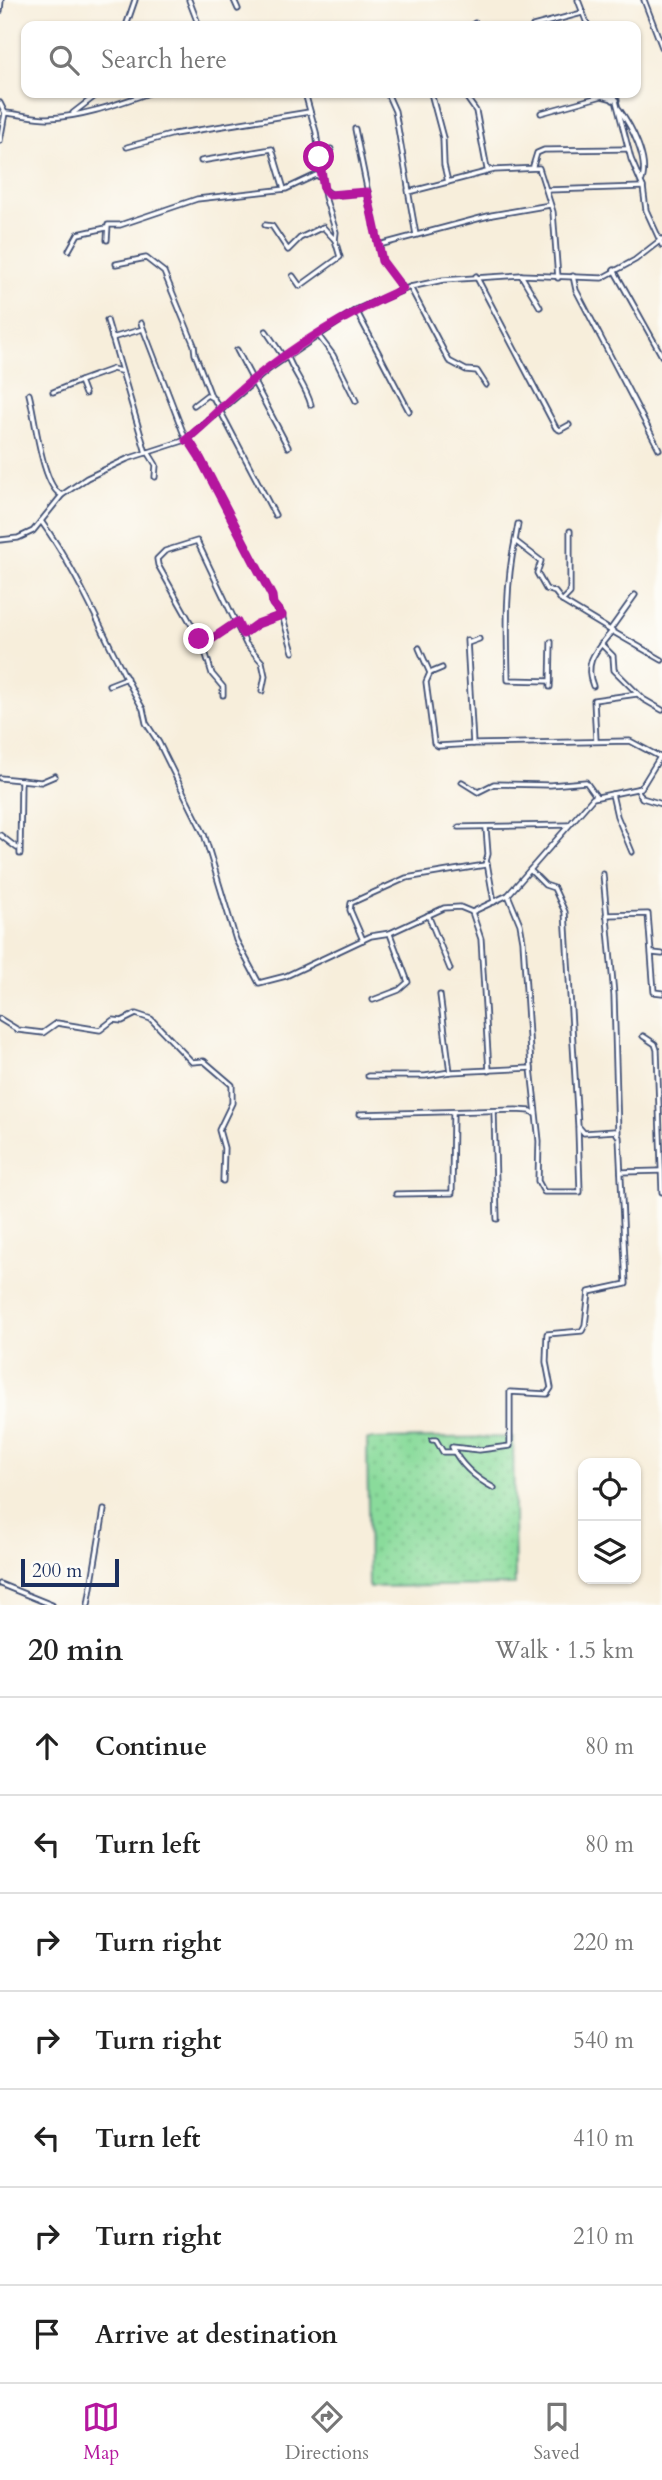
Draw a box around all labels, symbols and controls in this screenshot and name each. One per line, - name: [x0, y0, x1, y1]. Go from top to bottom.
- search box: [21, 21, 641, 98]
- icon: search: [45, 41, 83, 79]
- text: Search here: [101, 42, 227, 77]
- route start: [303, 141, 334, 172]
- route end: [183, 623, 214, 654]
- map controls: [578, 1458, 641, 1584]
- button: locate: [578, 1458, 641, 1521]
- button: layers: [578, 1521, 641, 1584]
- scale bar: [21, 1556, 119, 1588]
- text: 200 m: [32, 1558, 82, 1584]
- text: 20 min: [28, 1630, 123, 1671]
- text: Walk · 1.5 km: [495, 1635, 634, 1666]
- icon: ahead: [28, 1727, 66, 1765]
- text: Continue: [95, 1729, 207, 1764]
- text: 80 m: [585, 1731, 634, 1762]
- icon: left: [28, 1825, 66, 1863]
- text: Turn left: [95, 1827, 200, 1862]
- text: 80 m: [585, 1829, 634, 1860]
- icon: right: [28, 1923, 66, 1961]
- text: Turn right: [95, 1925, 222, 1960]
- text: 220 m: [573, 1927, 634, 1958]
- icon: right: [28, 2021, 66, 2059]
- text: Turn right: [95, 2023, 222, 2058]
- text: 540 m: [573, 2025, 634, 2056]
- icon: left: [28, 2119, 66, 2157]
- text: Turn left: [95, 2121, 200, 2156]
- text: 410 m: [573, 2123, 634, 2154]
- icon: right: [28, 2217, 66, 2255]
- text: Turn right: [95, 2219, 222, 2254]
- text: 210 m: [573, 2221, 634, 2252]
- icon: arrive: [28, 2315, 66, 2353]
- text: Arrive at destination: [95, 2317, 338, 2352]
- tab: Map: [82, 2398, 120, 2466]
- tab: Directions: [285, 2398, 369, 2466]
- tab: Saved: [534, 2398, 580, 2466]

